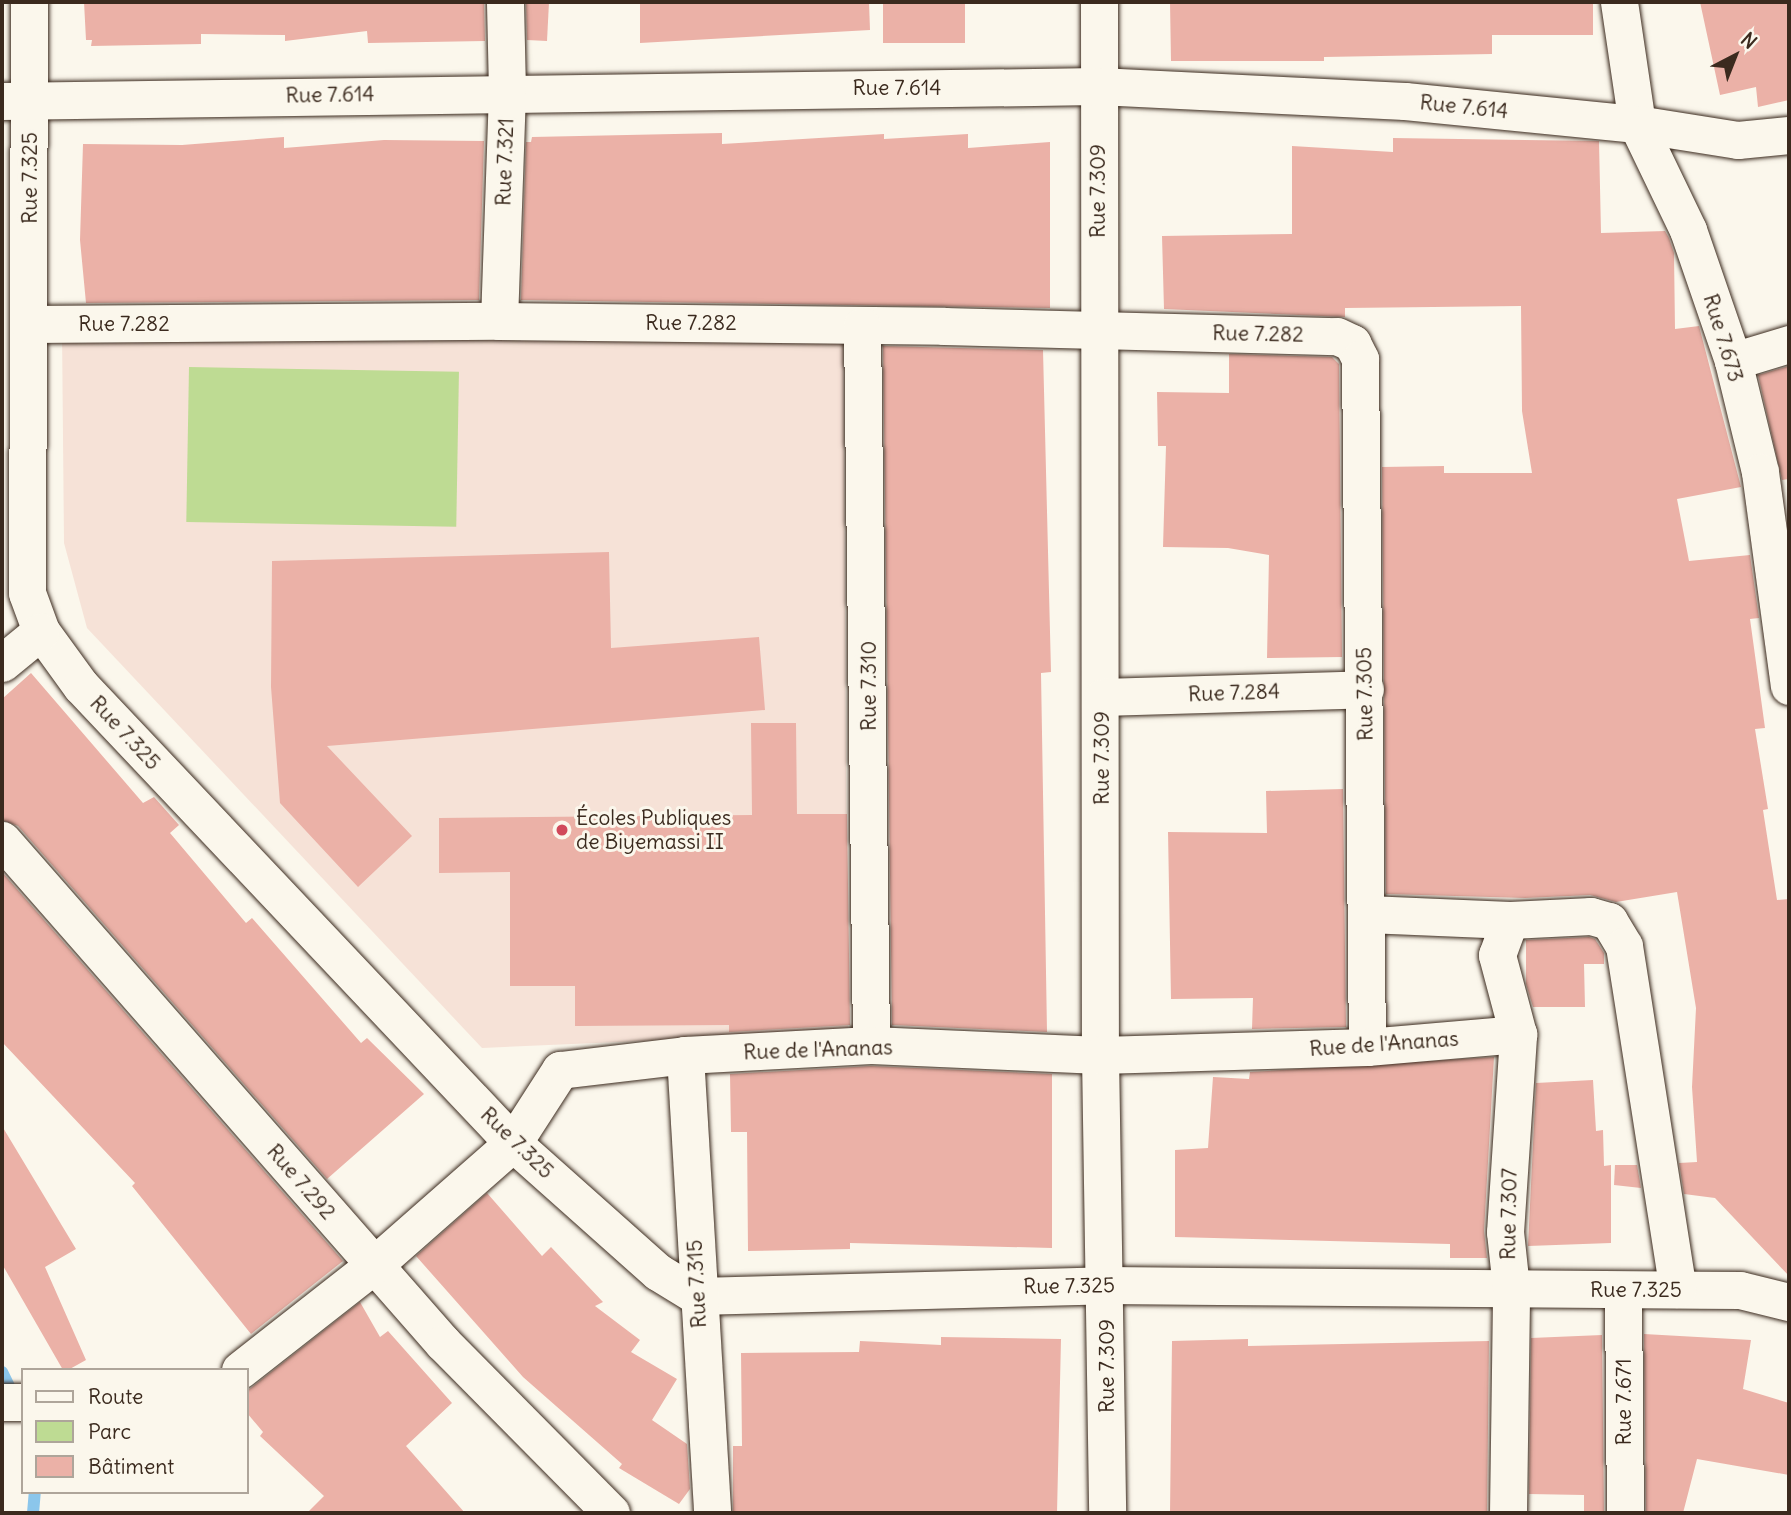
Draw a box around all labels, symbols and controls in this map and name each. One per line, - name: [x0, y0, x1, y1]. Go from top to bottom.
- north arrow: [1700, 21, 1770, 91]
- text: N: [1736, 27, 1762, 54]
- street label: Rue 7.614: [853, 75, 941, 101]
- street label: Rue 7.614: [285, 82, 375, 108]
- street label: Rue 7.614: [1418, 90, 1510, 124]
- street label: Rue 7.321: [491, 118, 519, 206]
- street label: Rue 7.325: [17, 132, 43, 224]
- street label: Rue 7.309: [1085, 144, 1111, 238]
- street label: Rue 7.673: [1698, 291, 1748, 385]
- street label: Rue 7.282: [645, 310, 737, 336]
- street label: Rue 7.282: [78, 311, 170, 337]
- street label: Rue 7.282: [1212, 321, 1304, 347]
- street label: Rue 7.310: [856, 641, 882, 731]
- street label: Rue 7.305: [1352, 647, 1378, 741]
- street label: Rue 7.284: [1188, 679, 1280, 707]
- street label: Rue 7.325: [84, 691, 166, 775]
- street label: Rue 7.309: [1089, 711, 1115, 805]
- place label: Écoles Publiques de Biyemassi II: [576, 805, 731, 855]
- marker: Écoles Publiques de Biyemassi II: [554, 822, 570, 838]
- street label: Rue de l'Ananas: [1309, 1026, 1459, 1062]
- street label: Rue de l'Ananas: [743, 1035, 893, 1065]
- street label: Rue 7.325: [475, 1102, 559, 1184]
- street label: Rue 7.292: [261, 1139, 341, 1225]
- street label: Rue 7.307: [1496, 1168, 1522, 1260]
- street label: Rue 7.315: [682, 1239, 712, 1329]
- street label: Rue 7.325: [1023, 1273, 1115, 1299]
- street label: Rue 7.325: [1590, 1277, 1682, 1303]
- street label: Rue 7.309: [1094, 1319, 1120, 1413]
- street label: Rue 7.671: [1611, 1358, 1637, 1446]
- legend: [21, 1368, 248, 1494]
- text: Route: [88, 1383, 143, 1410]
- text: Parc: [88, 1418, 131, 1445]
- text: Bâtiment: [88, 1453, 174, 1480]

